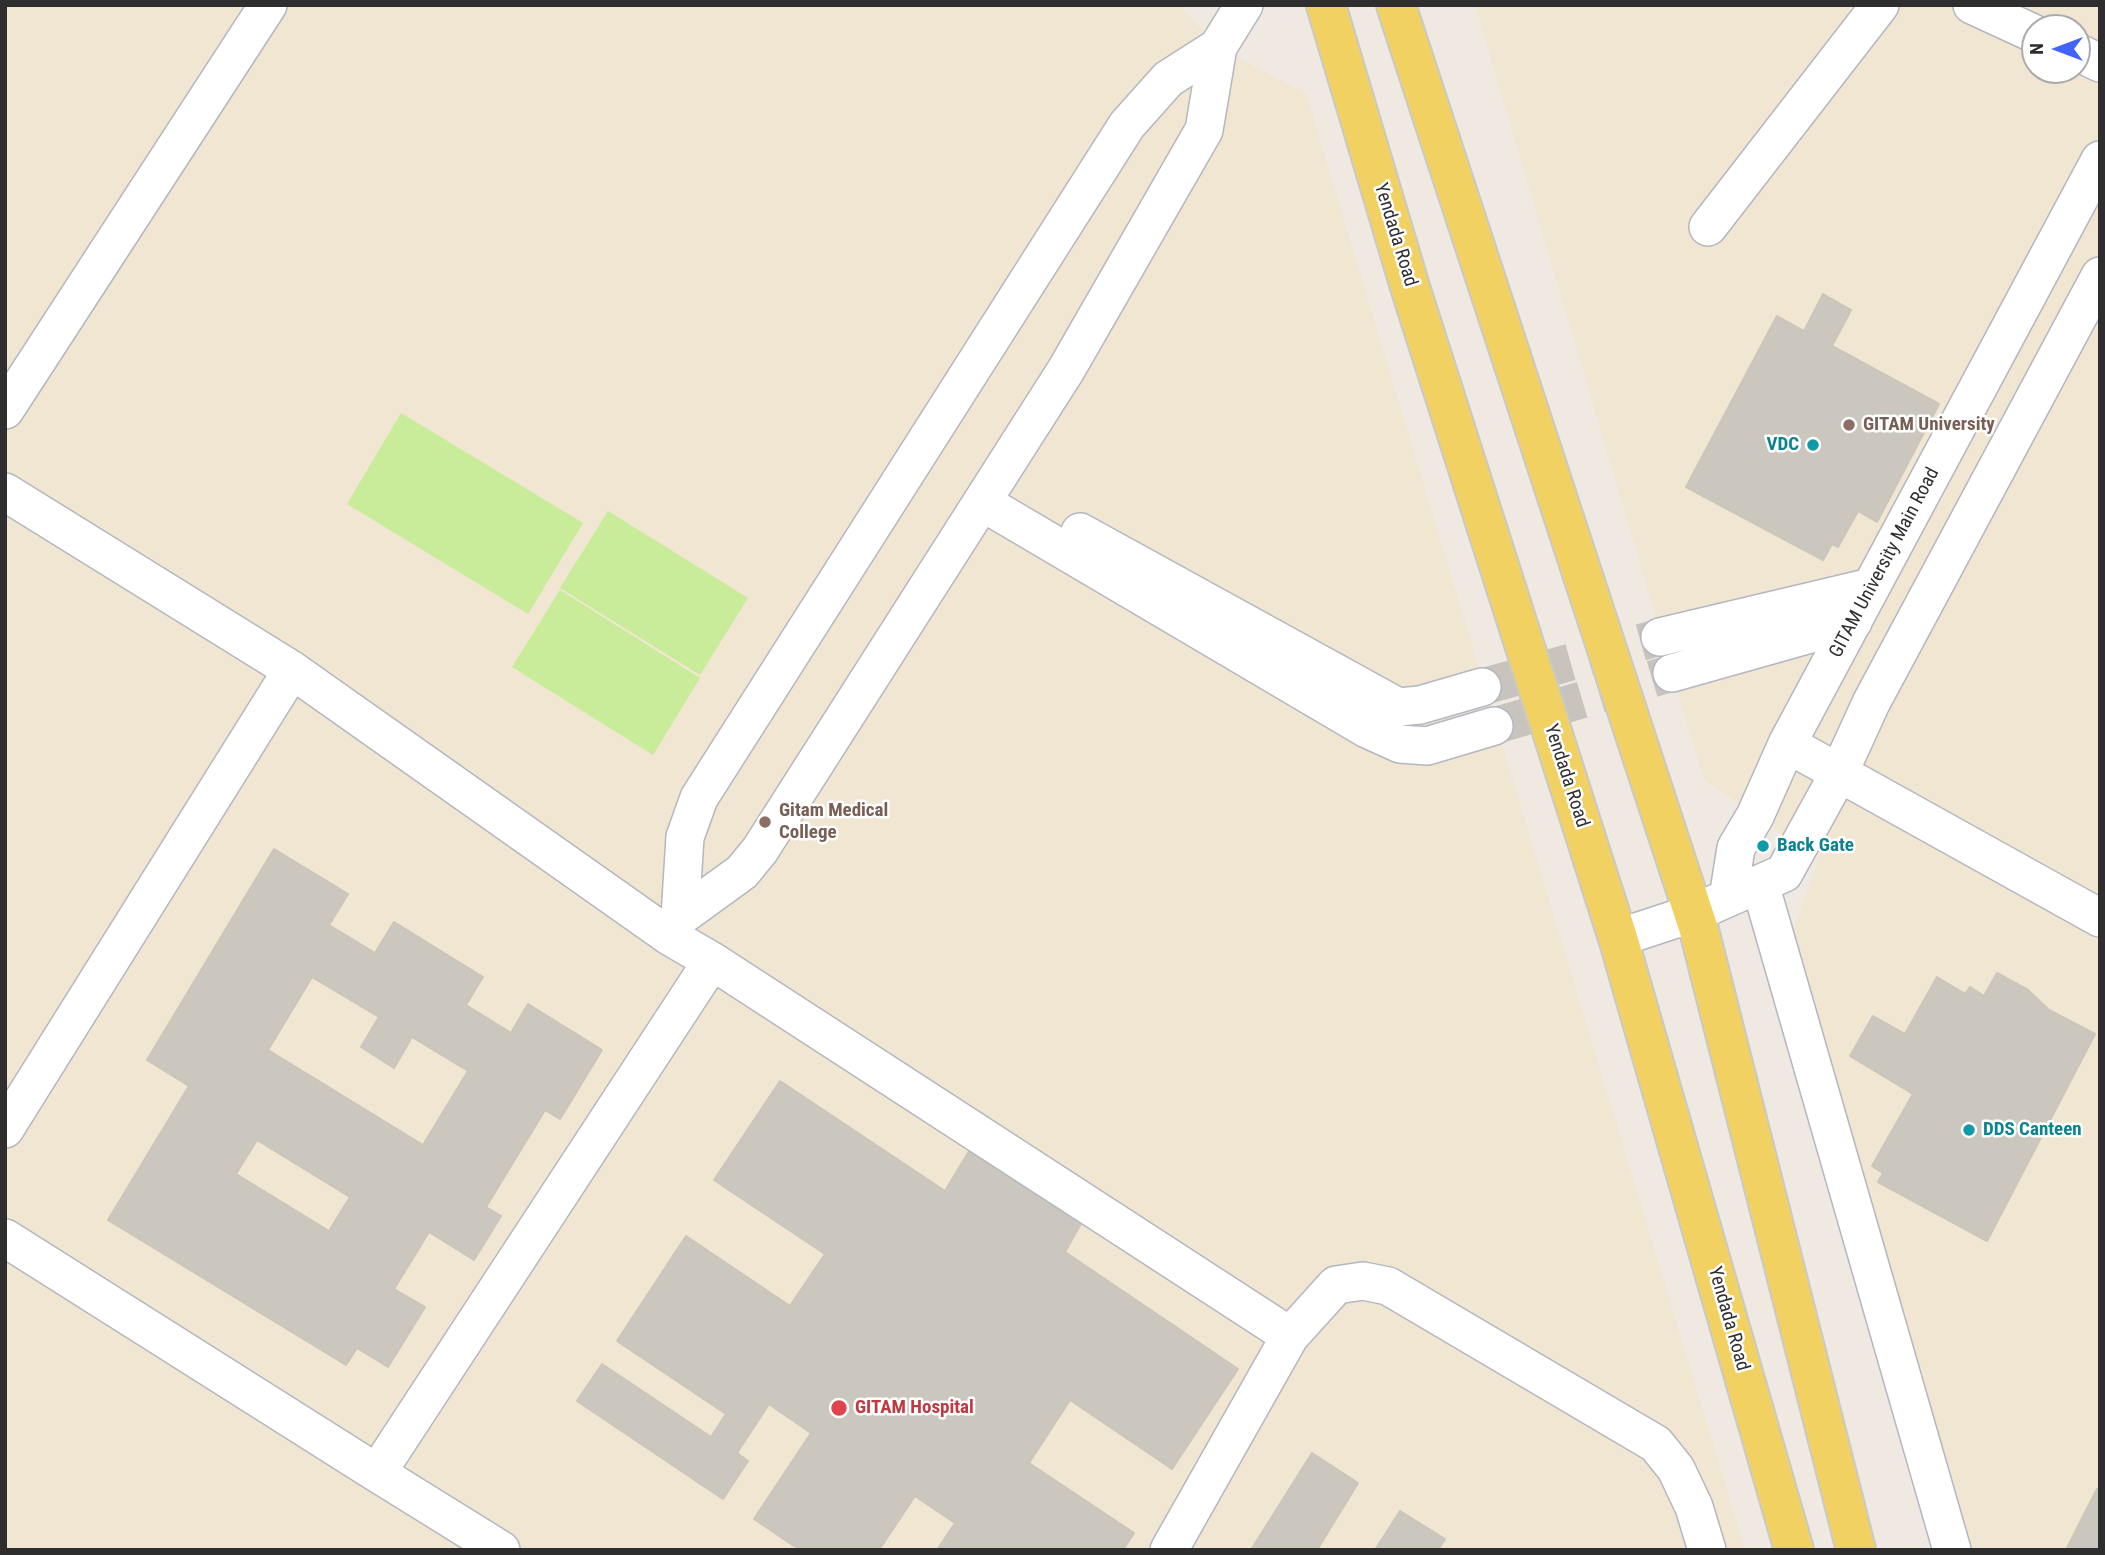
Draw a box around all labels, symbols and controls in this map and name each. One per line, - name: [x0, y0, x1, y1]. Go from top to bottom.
- north arrow: [2021, 14, 2091, 84]
- text: N: [2025, 43, 2048, 55]
- street label: Yendada Road: [1368, 180, 1422, 290]
- place label: GITAM University: [1863, 414, 1995, 436]
- marker: GITAM University: [1841, 417, 1857, 433]
- place label: VDC: [1766, 434, 1799, 456]
- marker: VDC: [1805, 437, 1821, 453]
- street label: GITAM University Main Road: [1825, 464, 1945, 662]
- street label: Yendada Road: [1539, 722, 1593, 830]
- place label: Gitam Medical College: [779, 800, 888, 844]
- marker: Gitam Medical College: [757, 814, 773, 830]
- place label: Back Gate: [1777, 835, 1854, 857]
- marker: Back Gate: [1755, 838, 1771, 854]
- place label: DDS Canteen: [1983, 1119, 2082, 1141]
- marker: DDS Canteen: [1961, 1122, 1977, 1138]
- street label: Yendada Road: [1702, 1264, 1754, 1374]
- place label: GITAM Hospital: [855, 1397, 974, 1419]
- marker: GITAM Hospital: [829, 1398, 849, 1418]

